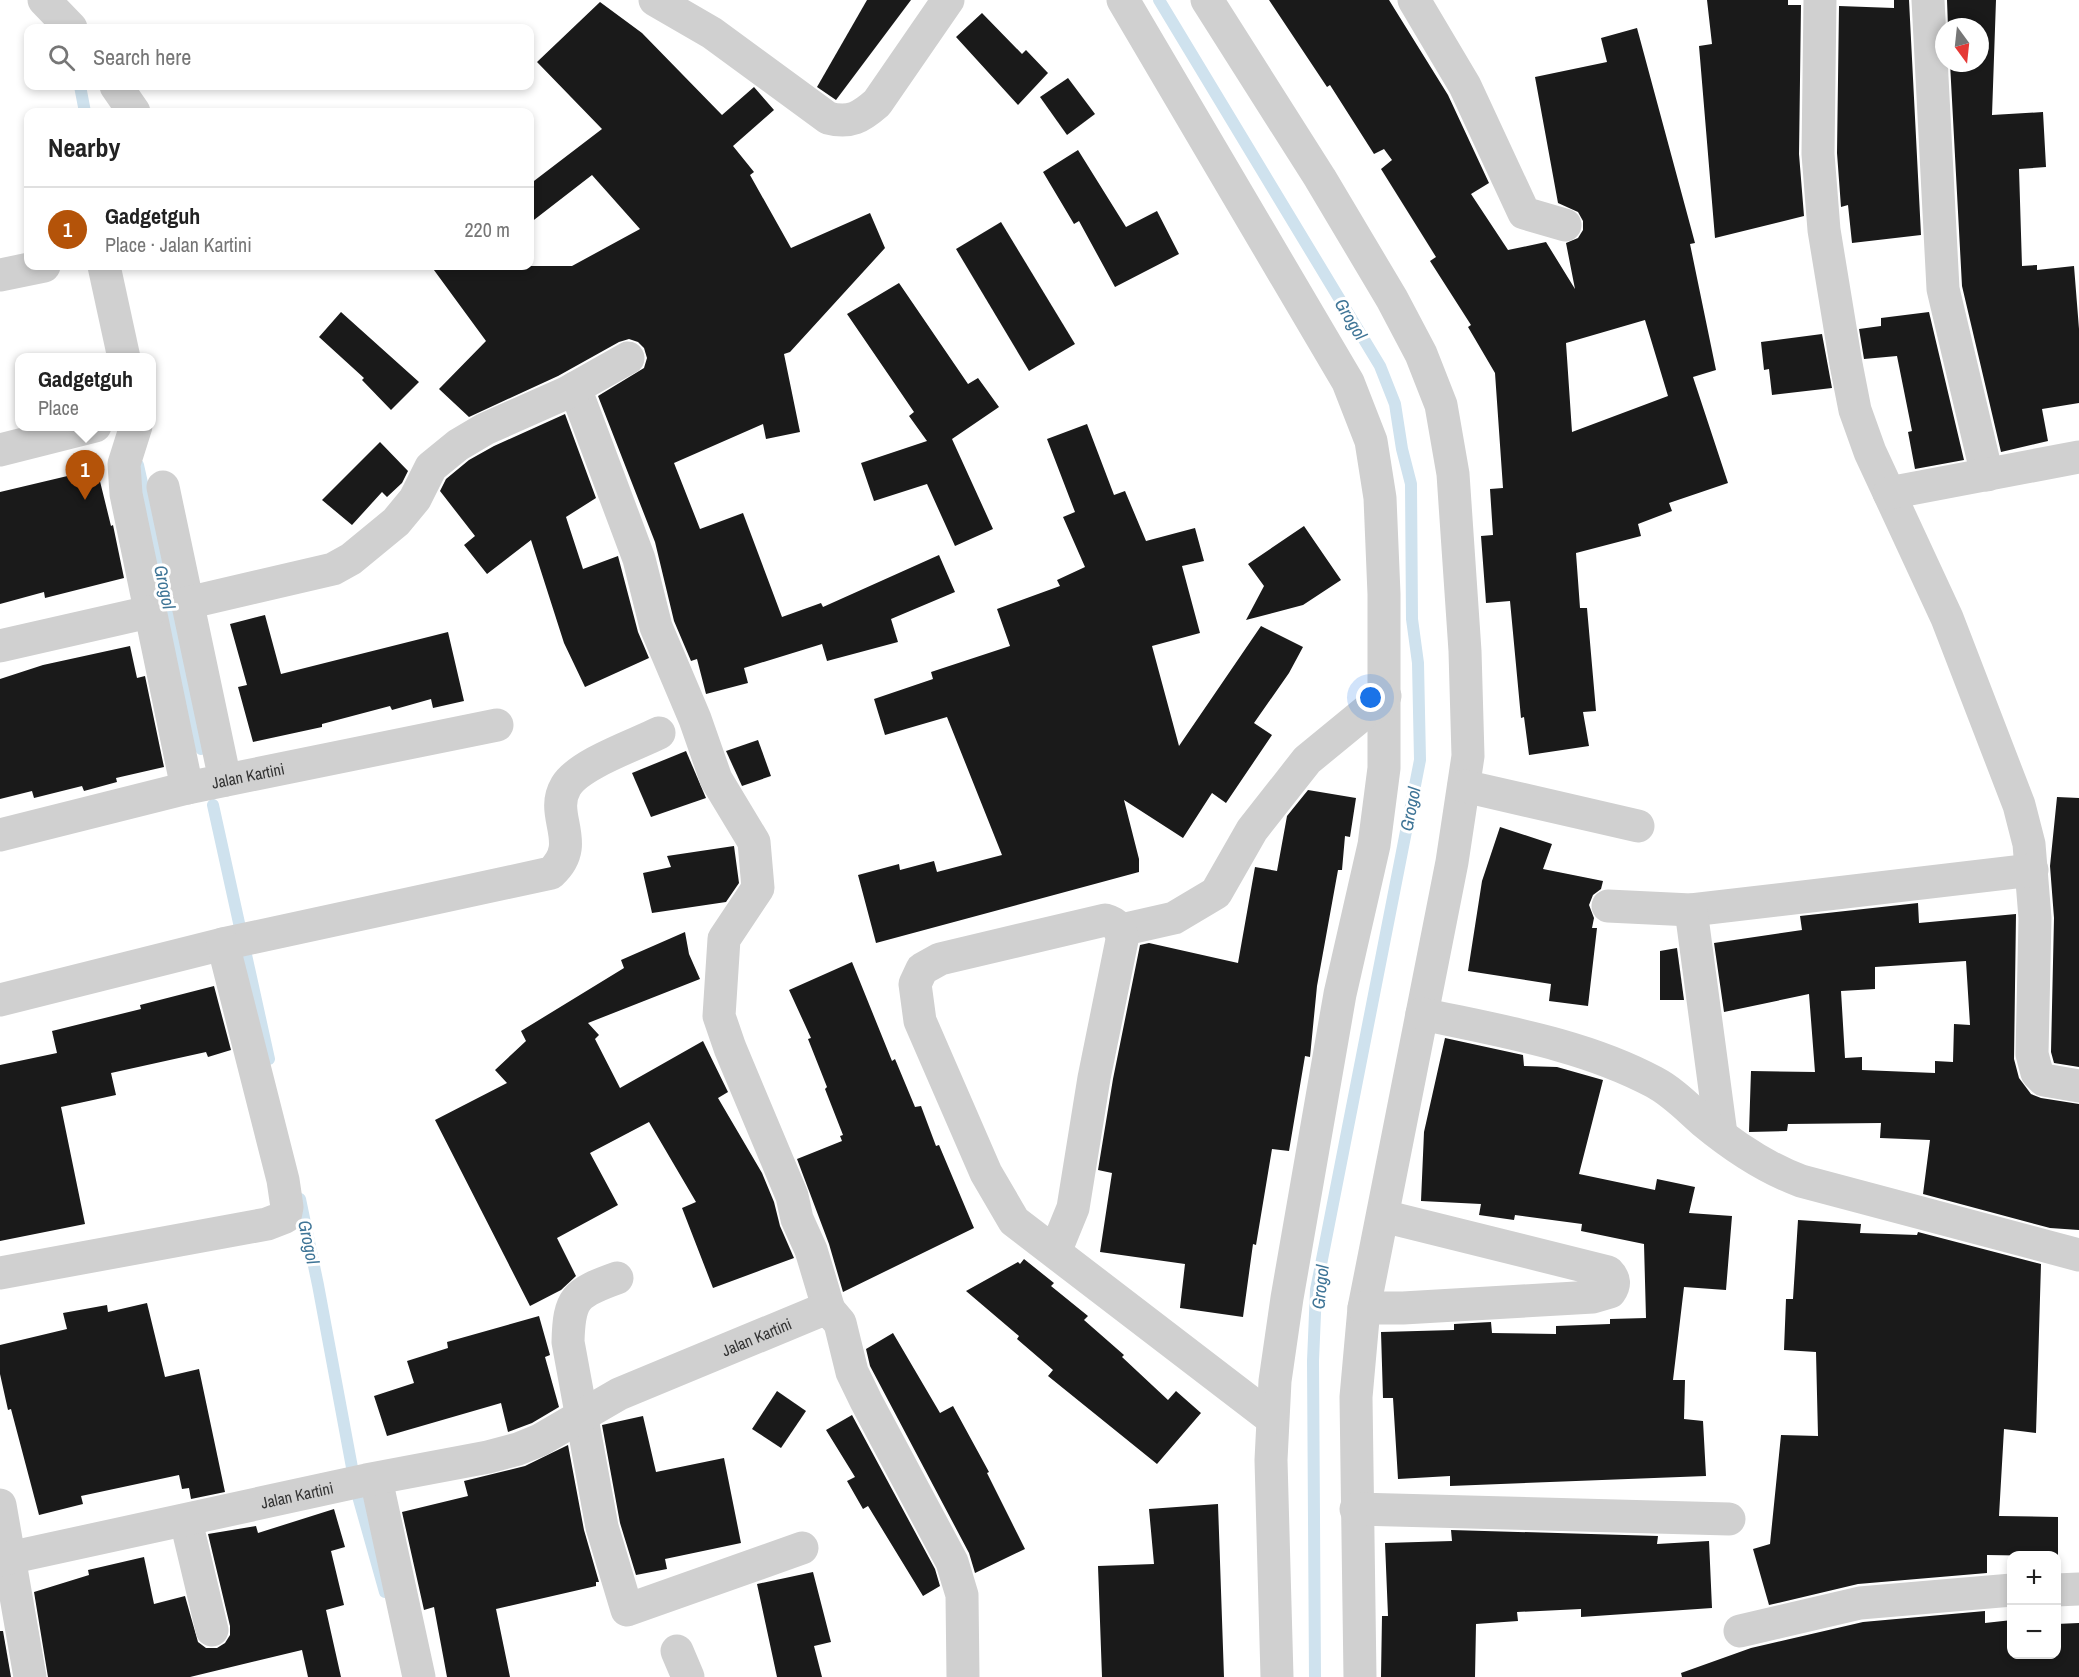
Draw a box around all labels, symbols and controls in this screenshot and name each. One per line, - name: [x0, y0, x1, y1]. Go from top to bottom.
- north arrow: [1935, 18, 1989, 72]
- search box: [24, 24, 534, 90]
- icon: search: [45, 41, 78, 74]
- text: Search here: [93, 42, 191, 72]
- text: Nearby: [48, 130, 120, 165]
- text: Gadgetguh: [105, 201, 200, 231]
- text: 1: [63, 216, 72, 243]
- text: 220 m: [464, 216, 510, 243]
- text: Place · Jalan Kartini: [105, 231, 252, 258]
- water label: Grogol: [1329, 294, 1373, 345]
- popup: [15, 353, 156, 431]
- text: Gadgetguh: [38, 364, 133, 394]
- text: Place: [38, 394, 79, 421]
- pin: 1: [66, 450, 104, 500]
- water label: Grogol: [148, 563, 182, 612]
- your location: [1356, 683, 1385, 712]
- street label: Jalan Kartini: [210, 757, 286, 794]
- water label: Grogol: [1394, 784, 1427, 833]
- water label: Grogol: [292, 1218, 326, 1267]
- water label: Grogol: [1305, 1263, 1335, 1310]
- street label: Jalan Kartini: [718, 1313, 795, 1361]
- street label: Jalan Kartini: [259, 1476, 335, 1514]
- map controls: [2007, 1551, 2061, 1659]
- button: +: [2007, 1551, 2061, 1605]
- button: −: [2007, 1605, 2061, 1659]

